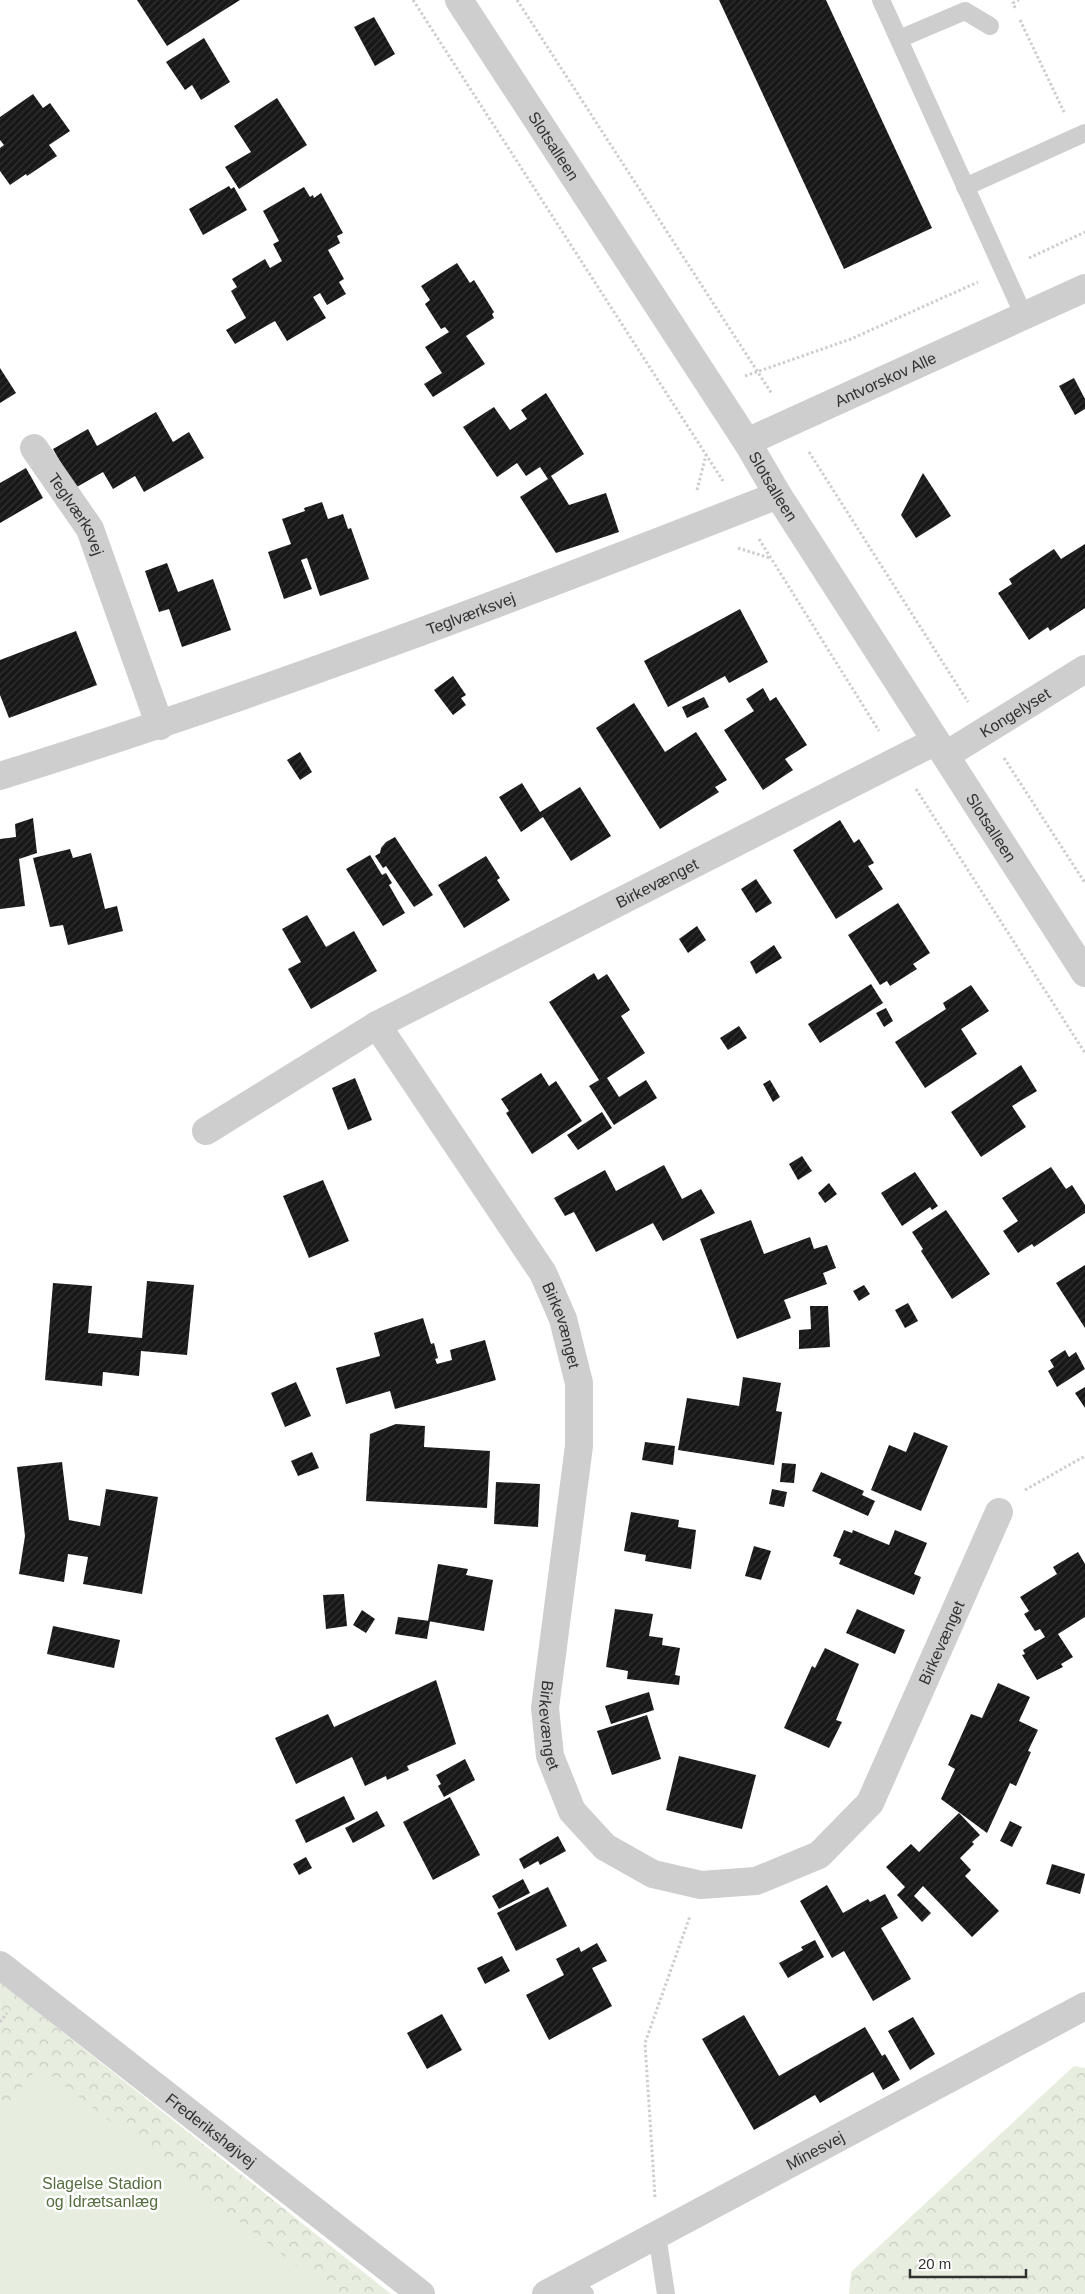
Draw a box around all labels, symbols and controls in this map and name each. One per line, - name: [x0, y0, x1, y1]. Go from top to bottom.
- street label: Slotsalleen: [525, 108, 582, 183]
- street label: Antvorskov Alle: [832, 349, 939, 409]
- street label: Slotsalleen: [746, 448, 801, 524]
- street label: Teglværksvej: [45, 470, 107, 558]
- street label: Teglværksvej: [424, 589, 517, 638]
- street label: Kongelyset: [977, 684, 1054, 740]
- street label: Slotsalleen: [963, 790, 1020, 865]
- street label: Birkevænget: [613, 855, 701, 911]
- street label: Birkevænget: [539, 1279, 584, 1370]
- street label: Birkevænget: [915, 1598, 967, 1687]
- street label: Birkevænget: [536, 1679, 563, 1773]
- street label: Frederikshøjvej: [163, 2090, 260, 2170]
- street label: Minesvej: [783, 2128, 847, 2173]
- park label: Slagelse Stadion og Idrætsanlæg: [42, 2175, 162, 2210]
- scale bar: [910, 2246, 1026, 2278]
- text: 20 m: [918, 2255, 951, 2272]

